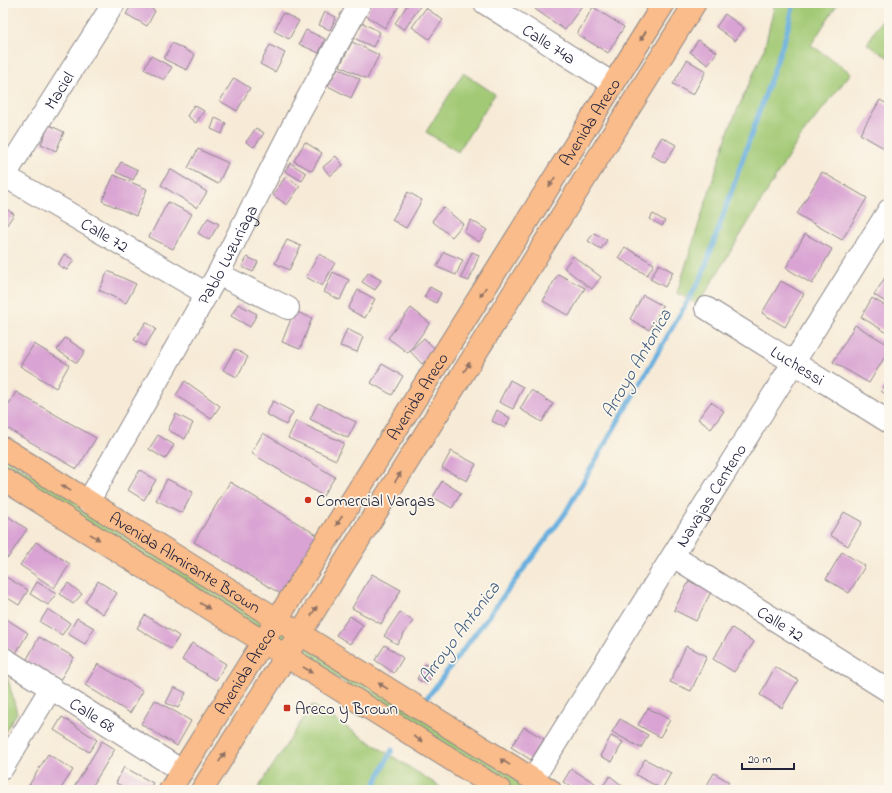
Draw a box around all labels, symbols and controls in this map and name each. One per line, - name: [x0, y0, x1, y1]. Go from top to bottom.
- street label: Calle 74a: [517, 18, 580, 71]
- one-way arrow: [639, 31, 647, 41]
- street label: Maciel: [39, 67, 81, 115]
- street label: Avenida Areco: [554, 74, 628, 171]
- one-way arrow: [548, 177, 556, 187]
- street label: Pablo Luzuriaga: [192, 201, 265, 310]
- street label: Calle 72: [76, 212, 133, 260]
- one-way arrow: [479, 286, 486, 298]
- water label: Arroyo Antonica: [596, 305, 679, 423]
- street label: Luchessi: [765, 340, 829, 393]
- street label: Avenida Areco: [381, 348, 456, 446]
- one-way arrow: [463, 361, 470, 373]
- street label: Navajas Centeno: [670, 439, 754, 552]
- one-way arrow: [394, 471, 401, 483]
- one-way arrow: [60, 484, 72, 491]
- place label: Comercial Vargas: [316, 489, 435, 516]
- marker: Comercial Vargas: [303, 495, 313, 505]
- street label: Avenida Almirante Brown: [104, 506, 265, 620]
- one-way arrow: [335, 516, 343, 526]
- one-way arrow: [90, 533, 100, 541]
- water label: Arroyo Antonica: [414, 577, 508, 689]
- street label: Calle 72: [751, 600, 808, 649]
- one-way arrow: [200, 602, 211, 610]
- one-way arrow: [310, 605, 317, 617]
- street label: Avenida Areco: [209, 622, 283, 720]
- one-way arrow: [303, 666, 313, 674]
- one-way arrow: [377, 682, 389, 689]
- street label: Calle 68: [64, 692, 120, 740]
- place label: Areco y Brown: [295, 697, 398, 723]
- marker: Areco y Brown: [282, 703, 292, 713]
- one-way arrow: [413, 735, 423, 743]
- scale bar: [742, 745, 794, 771]
- one-way arrow: [219, 751, 226, 763]
- text: 20 m: [748, 751, 771, 769]
- one-way arrow: [500, 758, 510, 766]

